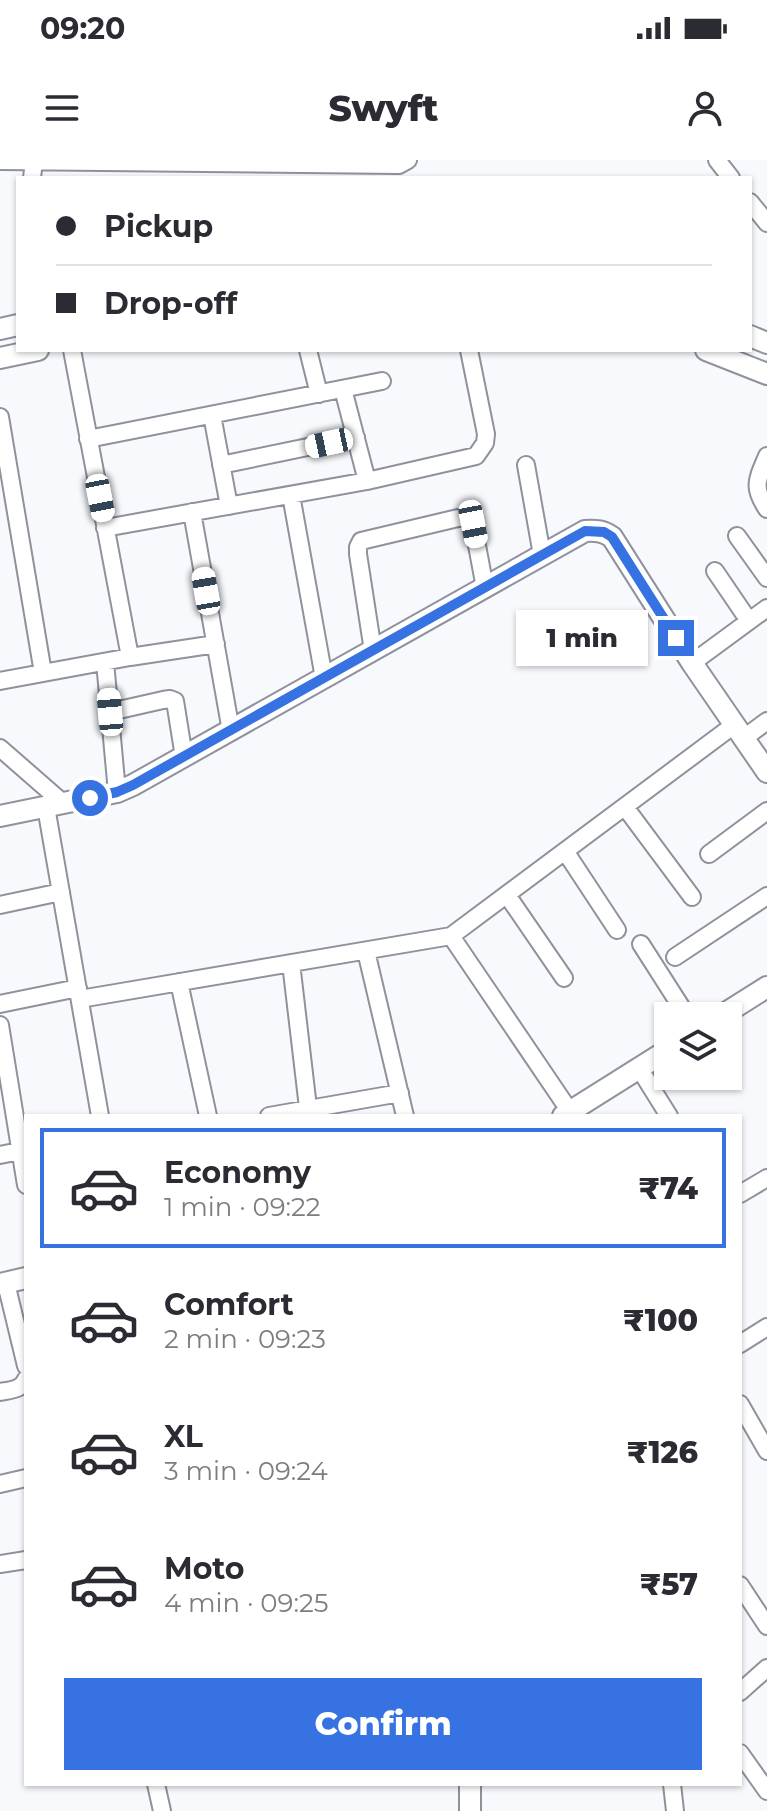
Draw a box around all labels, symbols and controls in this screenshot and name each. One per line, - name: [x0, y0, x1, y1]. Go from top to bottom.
- text: 09:20: [40, 10, 125, 47]
- icon: menu: [40, 86, 84, 130]
- text: Swyft: [329, 86, 438, 130]
- icon: person: [683, 86, 727, 130]
- text: Pickup: [104, 208, 213, 245]
- text: Drop-off: [104, 285, 237, 322]
- car: [303, 426, 355, 460]
- car: [84, 472, 116, 524]
- car: [457, 498, 489, 550]
- car: [190, 565, 222, 617]
- callout: 1 min: [516, 610, 648, 666]
- route end: [658, 620, 694, 656]
- text: 1 min: [546, 622, 618, 654]
- car: [96, 687, 124, 737]
- route start: [72, 780, 108, 816]
- map controls: [654, 1002, 742, 1090]
- button: layers: [654, 1002, 742, 1090]
- icon: car: [68, 1152, 140, 1224]
- text: Economy: [164, 1154, 311, 1191]
- text: ₹74: [638, 1170, 698, 1207]
- text: 1 min · 09:22: [164, 1191, 321, 1223]
- icon: car: [68, 1284, 140, 1356]
- text: Comfort: [164, 1286, 294, 1323]
- text: ₹100: [623, 1302, 698, 1339]
- text: 2 min · 09:23: [164, 1323, 326, 1355]
- icon: car: [68, 1416, 140, 1488]
- text: XL: [164, 1418, 203, 1455]
- text: ₹126: [627, 1434, 698, 1471]
- text: 3 min · 09:24: [164, 1455, 328, 1487]
- icon: car: [68, 1548, 140, 1620]
- text: Moto: [164, 1550, 245, 1587]
- text: ₹57: [639, 1566, 698, 1603]
- text: 4 min · 09:25: [164, 1587, 328, 1619]
- button: Confirm: [64, 1678, 702, 1770]

